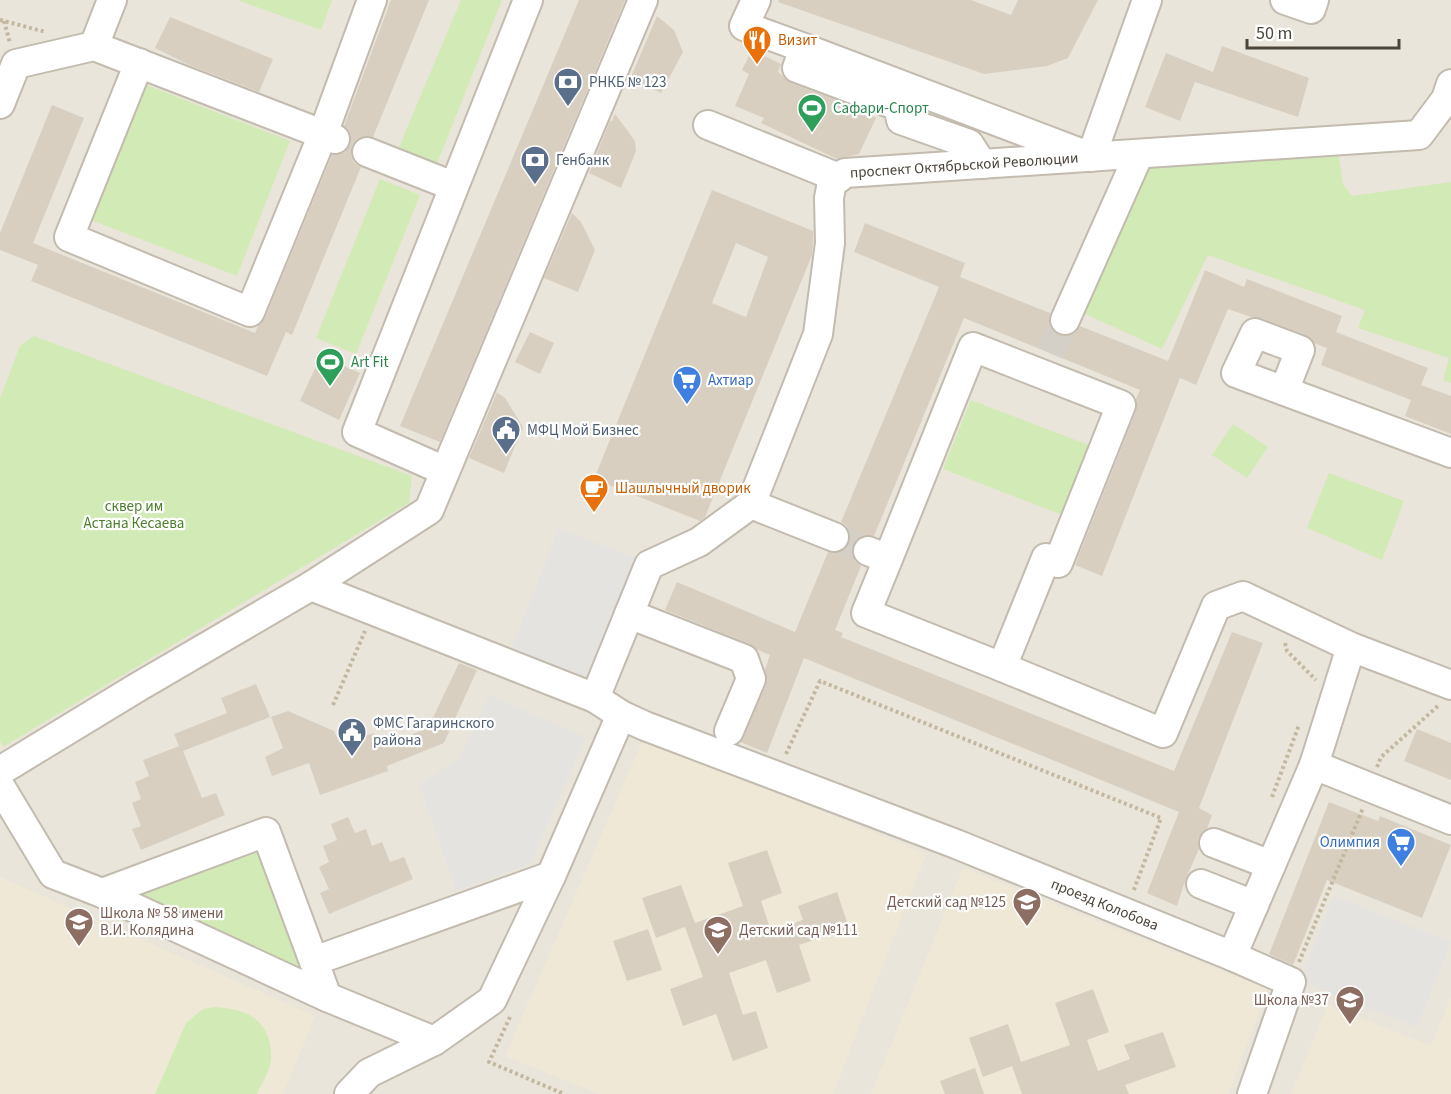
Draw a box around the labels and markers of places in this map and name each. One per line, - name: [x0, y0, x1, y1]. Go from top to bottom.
- restaurant icon: Визит: [741, 24, 773, 66]
- place label: Визит: [778, 30, 818, 51]
- bank icon: РНКБ № 123: [552, 66, 584, 108]
- place label: РНКБ № 123: [589, 72, 666, 93]
- sports icon: Сафари-Спорт: [796, 92, 828, 134]
- place label: Сафари-Спорт: [833, 98, 929, 119]
- bank icon: Генбанк: [519, 144, 551, 186]
- place label: Генбанк: [556, 150, 610, 171]
- sports icon: Art Fit: [314, 346, 346, 388]
- place label: Art Fit: [351, 352, 389, 373]
- supermarket icon: Ахтиар: [671, 364, 703, 406]
- place label: Ахтиар: [708, 370, 754, 391]
- public building icon: МФЦ Мой Бизнес: [490, 414, 522, 456]
- place label: МФЦ Мой Бизнес: [527, 420, 639, 441]
- cafe icon: Шашлычный дворик: [578, 472, 610, 514]
- place label: Шашлычный дворик: [615, 478, 751, 499]
- place label: ФМС Гагаринского района: [373, 713, 494, 751]
- public building icon: ФМС Гагаринского района: [336, 716, 368, 758]
- supermarket icon: Олимпия: [1385, 826, 1417, 868]
- place label: Олимпия: [1320, 832, 1380, 853]
- school or university icon: Детский сад №125: [1011, 886, 1043, 928]
- place label: Детский сад №125: [887, 892, 1006, 913]
- place label: Школа № 58 имени В.И. Колядина: [100, 903, 224, 941]
- school or university icon: Школа № 58 имени В.И. Колядина: [63, 906, 95, 948]
- school or university icon: Детский сад №111: [702, 914, 734, 956]
- place label: Детский сад №111: [739, 920, 858, 941]
- school or university icon: Школа №37: [1334, 984, 1366, 1026]
- place label: Школа №37: [1254, 990, 1329, 1011]

